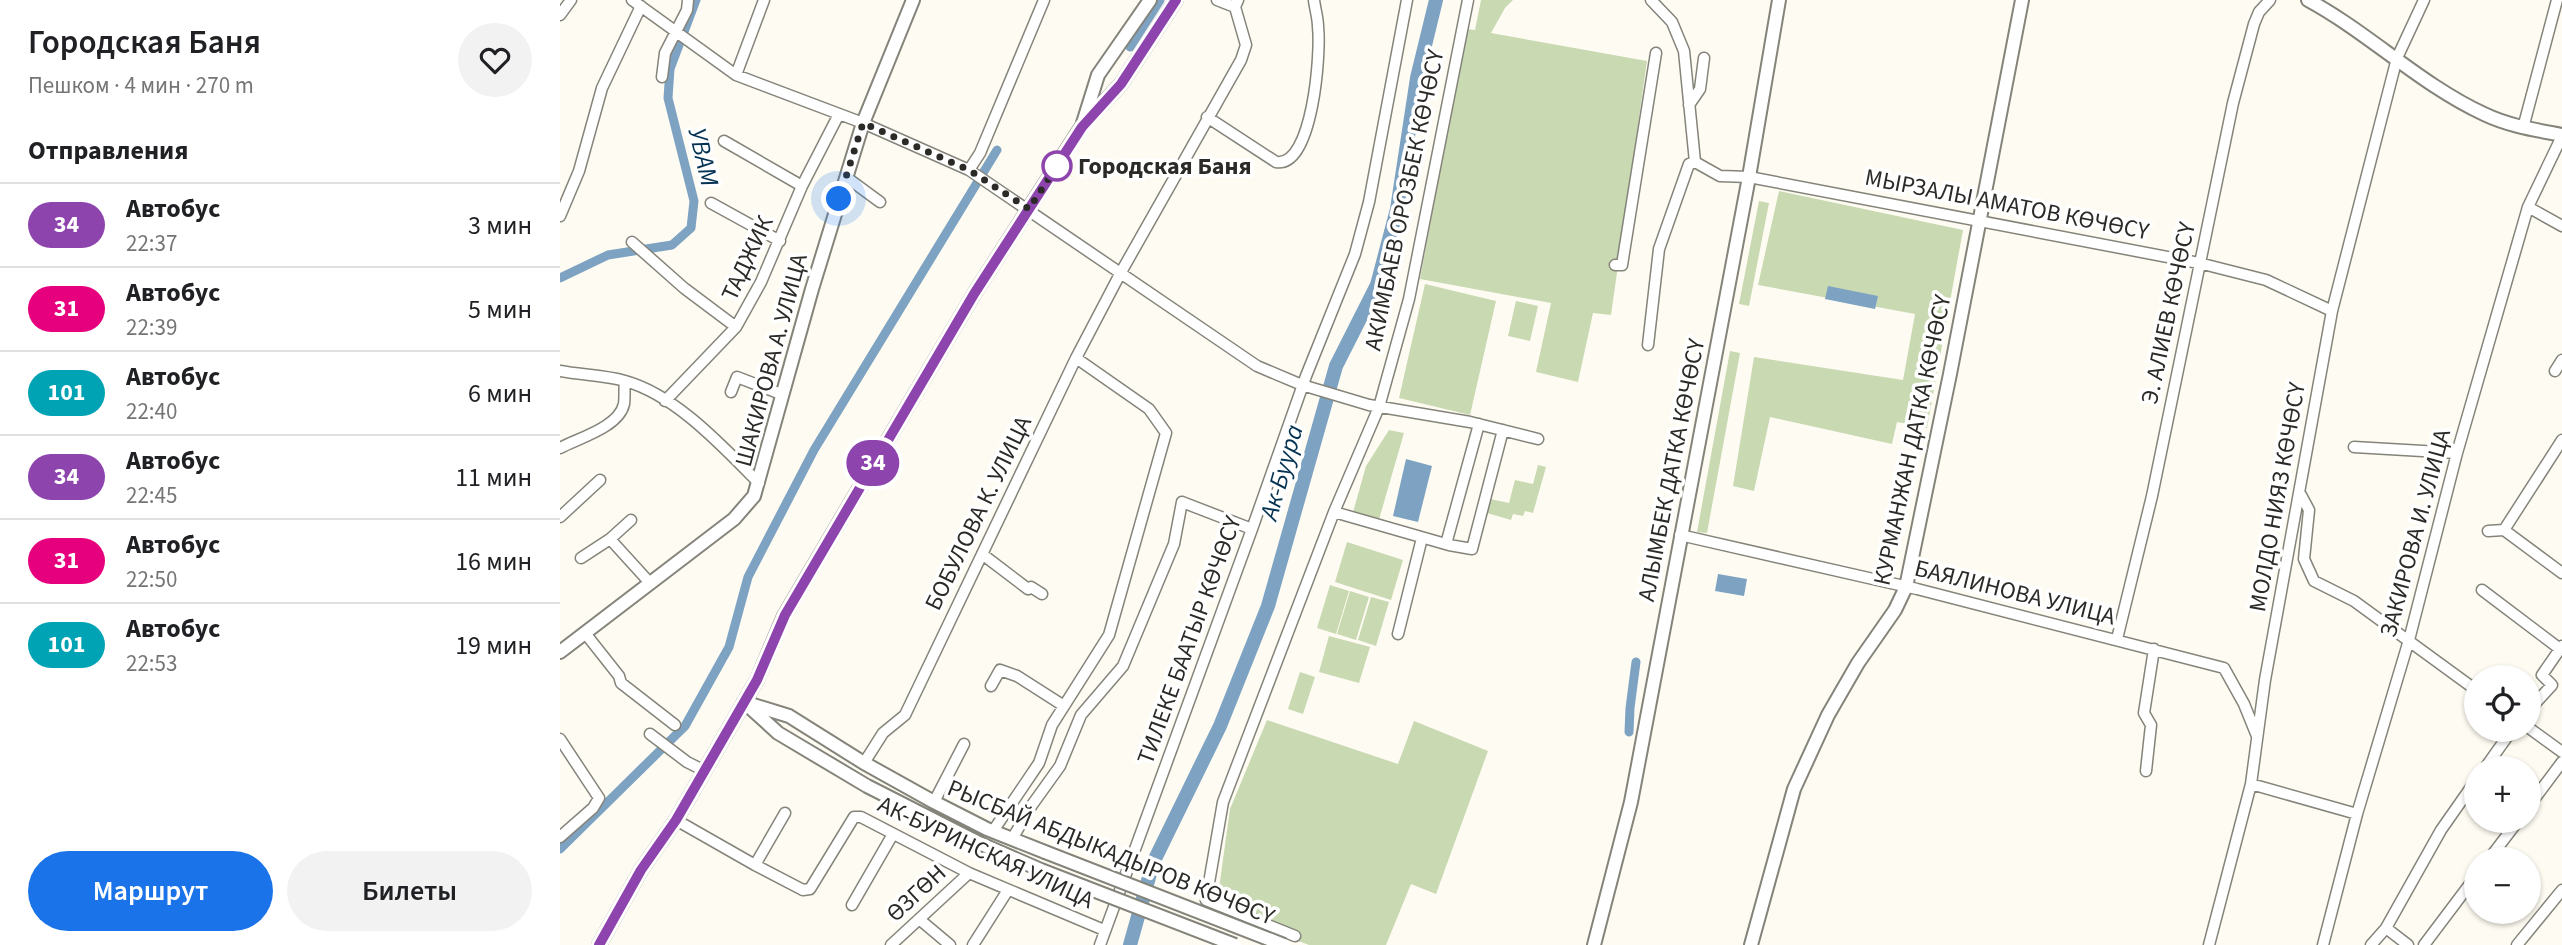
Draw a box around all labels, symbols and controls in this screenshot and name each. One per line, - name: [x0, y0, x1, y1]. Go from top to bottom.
- text: Городская Баня: [28, 19, 261, 66]
- button: heart: [458, 23, 532, 97]
- street label: АКИМБАЕВ ОРОЗБЕК КӨЧӨСҮ: [1355, 46, 1454, 354]
- text: Пешком · 4 мин · 270 m: [28, 69, 254, 102]
- water label: УВАМ: [679, 124, 728, 191]
- text: Отправления: [28, 132, 188, 169]
- place label: Городская Баня: [1078, 149, 1252, 184]
- marker: Городская Баня: [1042, 151, 1072, 181]
- street label: МЫРЗАЛЫ АМАТОВ КӨЧӨСҮ: [1862, 160, 2153, 249]
- your location: [821, 181, 856, 216]
- text: Автобус: [126, 190, 220, 227]
- text: 34: [54, 207, 79, 242]
- text: 3 мин: [468, 207, 532, 244]
- street label: ТАДЖИК: [713, 210, 782, 306]
- street label: Э. АЛИЕВ КӨЧӨСҮ: [2132, 218, 2205, 407]
- text: 22:37: [126, 227, 177, 260]
- street label: ШАКИРОВА А. УЛИЦА: [726, 250, 817, 471]
- text: Автобус: [126, 274, 220, 311]
- text: 31: [54, 291, 79, 326]
- text: 5 мин: [468, 291, 532, 328]
- street label: КУРМАНЖАН ДАТКА КӨЧӨСҮ: [1865, 291, 1961, 589]
- text: 22:39: [126, 311, 177, 344]
- street label: АЛЫМБЕК ДАТКА КӨЧӨСҮ: [1629, 335, 1714, 604]
- text: Автобус: [126, 358, 220, 395]
- text: 101: [47, 375, 86, 410]
- text: 6 мин: [468, 375, 532, 412]
- street label: МОЛДО НИЯЗ КӨЧӨСҮ: [2240, 379, 2315, 615]
- text: 22:40: [126, 395, 177, 428]
- street label: БОБУЛОВА К. УЛИЦА: [916, 410, 1041, 616]
- water label: Ак-Буура: [1250, 420, 1313, 526]
- street label: ЗАКИРОВА И. УЛИЦА: [2371, 425, 2460, 641]
- line badge: 34: [842, 440, 904, 486]
- text: Автобус: [126, 442, 220, 479]
- text: 34: [860, 445, 886, 480]
- text: 34: [54, 459, 79, 494]
- text: 11 мин: [455, 459, 532, 496]
- text: 22:45: [126, 479, 177, 512]
- street label: ТИЛЕКЕ БААТЫР КӨЧӨСҮ: [1128, 511, 1251, 769]
- text: Автобус: [126, 526, 220, 563]
- text: 31: [54, 543, 79, 578]
- text: 16 мин: [455, 543, 532, 580]
- street label: БАЯЛИНОВА УЛИЦА: [1911, 551, 2119, 634]
- text: 22:50: [126, 563, 177, 596]
- text: Автобус: [126, 610, 220, 647]
- text: 101: [47, 627, 86, 662]
- text: 19 мин: [455, 627, 532, 664]
- text: 22:53: [126, 647, 177, 680]
- map controls: [2464, 665, 2541, 924]
- button: locate: [2464, 665, 2541, 742]
- button: +: [2464, 756, 2541, 833]
- street label: РЫСБАЙ АБДЫКАДЫРОВ КӨЧӨСҮ: [942, 771, 1280, 934]
- street label: АК-БУРИНСКАЯ УЛИЦА: [872, 787, 1100, 918]
- button: −: [2464, 847, 2541, 924]
- button: Маршрут: [28, 851, 273, 931]
- button: Билеты: [287, 851, 532, 931]
- street label: ӨЗГӨН: [878, 856, 954, 930]

